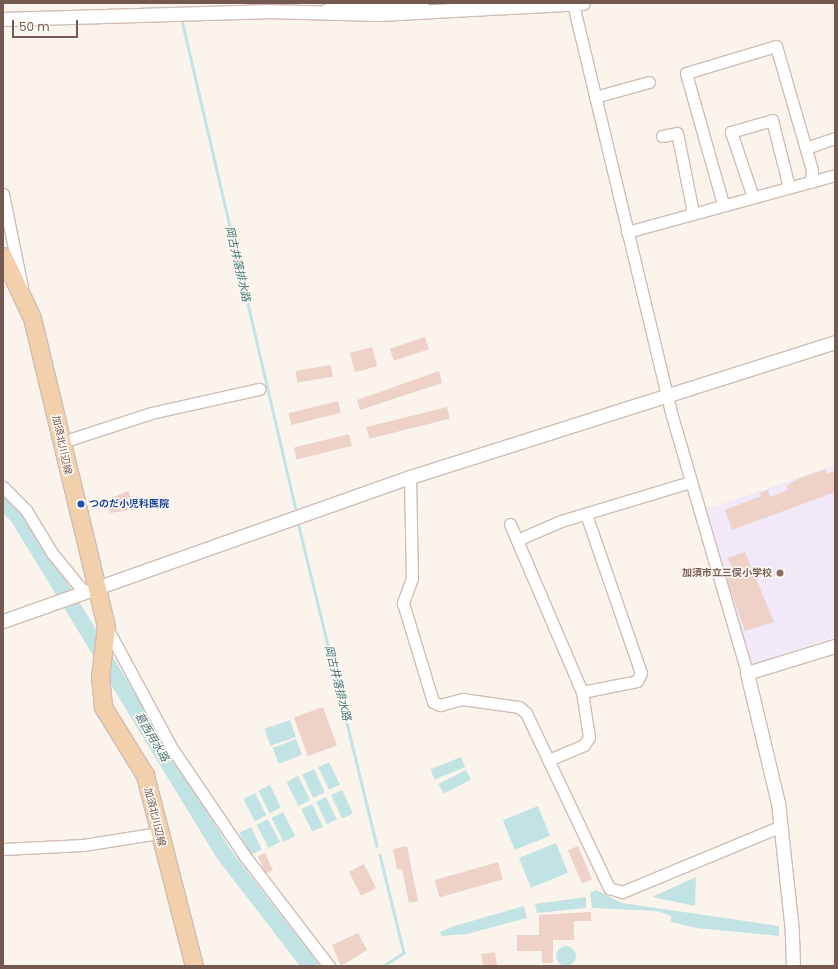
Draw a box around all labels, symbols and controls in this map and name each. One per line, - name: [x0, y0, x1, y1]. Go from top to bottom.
- scale bar: [14, 12, 80, 38]
- text: 50 m: [19, 18, 50, 35]
- water label: 岡古井落排水路: [223, 225, 253, 303]
- street label: 加須北川辺線: [50, 414, 74, 476]
- place label: つのだ小児科医院: [89, 498, 169, 510]
- marker: つのだ小児科医院: [76, 499, 86, 509]
- place label: 加須市立三俣小学校: [682, 567, 772, 579]
- marker: 加須市立三俣小学校: [775, 568, 785, 578]
- water label: 岡古井落排水路: [322, 644, 354, 722]
- water label: 葛西用水路: [132, 710, 172, 764]
- street label: 加須北川辺線: [142, 786, 168, 848]

